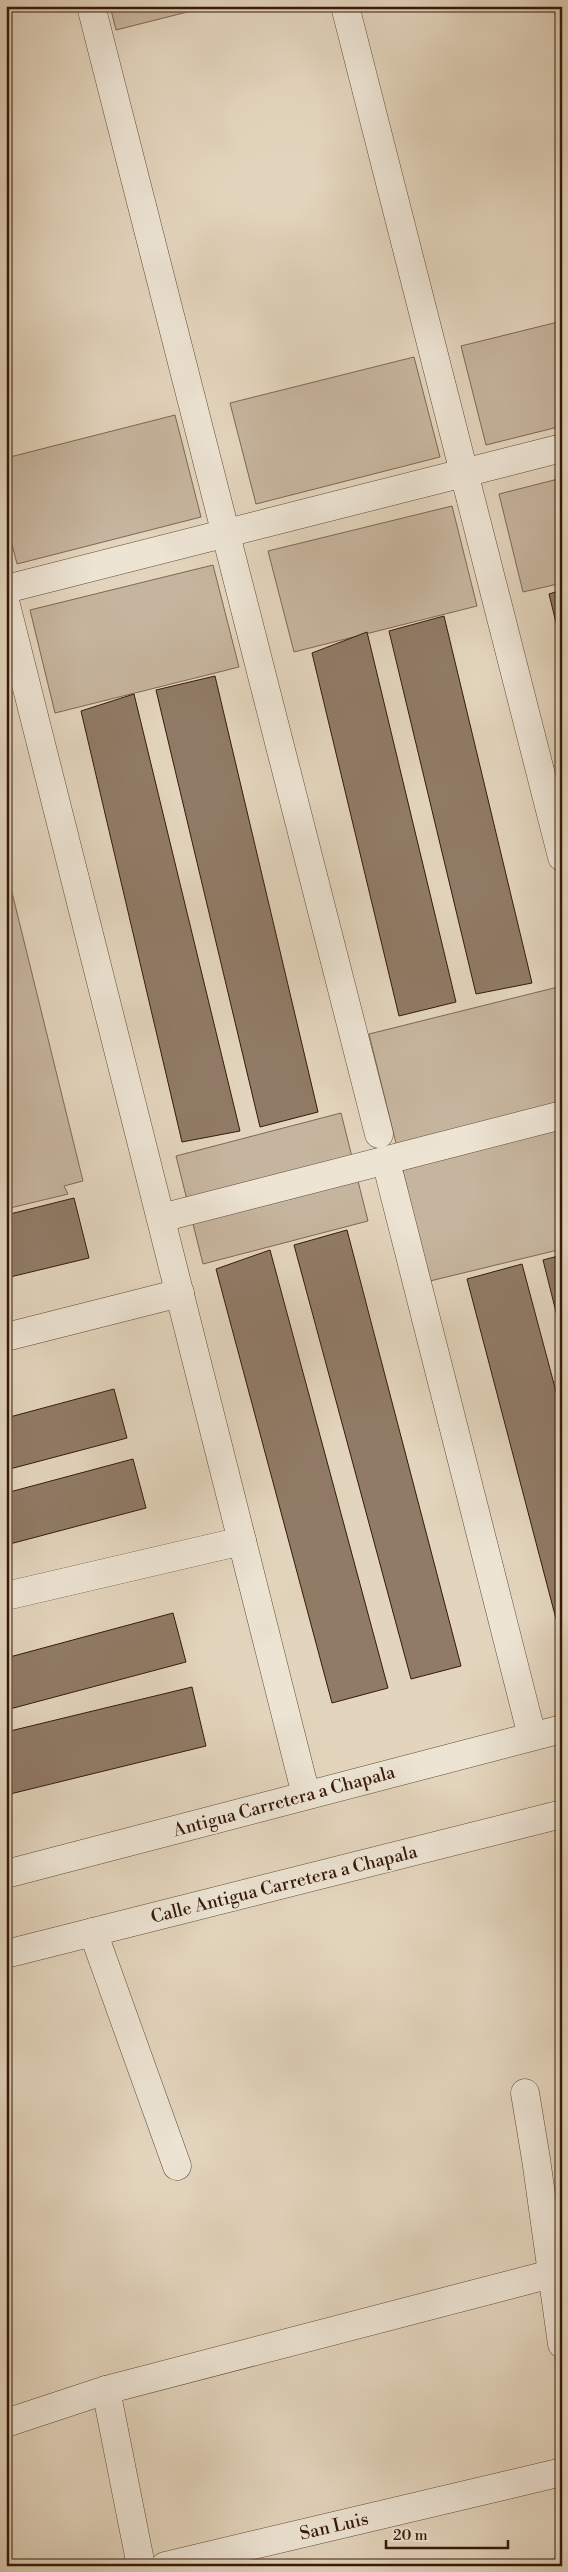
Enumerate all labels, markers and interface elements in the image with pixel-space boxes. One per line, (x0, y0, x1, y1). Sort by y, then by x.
street label: Antigua Carretera a Chapala (170, 1761, 399, 1842)
street label: Calle Antigua Carretera a Chapala (148, 1840, 421, 1929)
street label: San Luis (297, 2507, 371, 2546)
scale bar (386, 2517, 508, 2549)
text: 20 m (393, 2526, 428, 2545)

